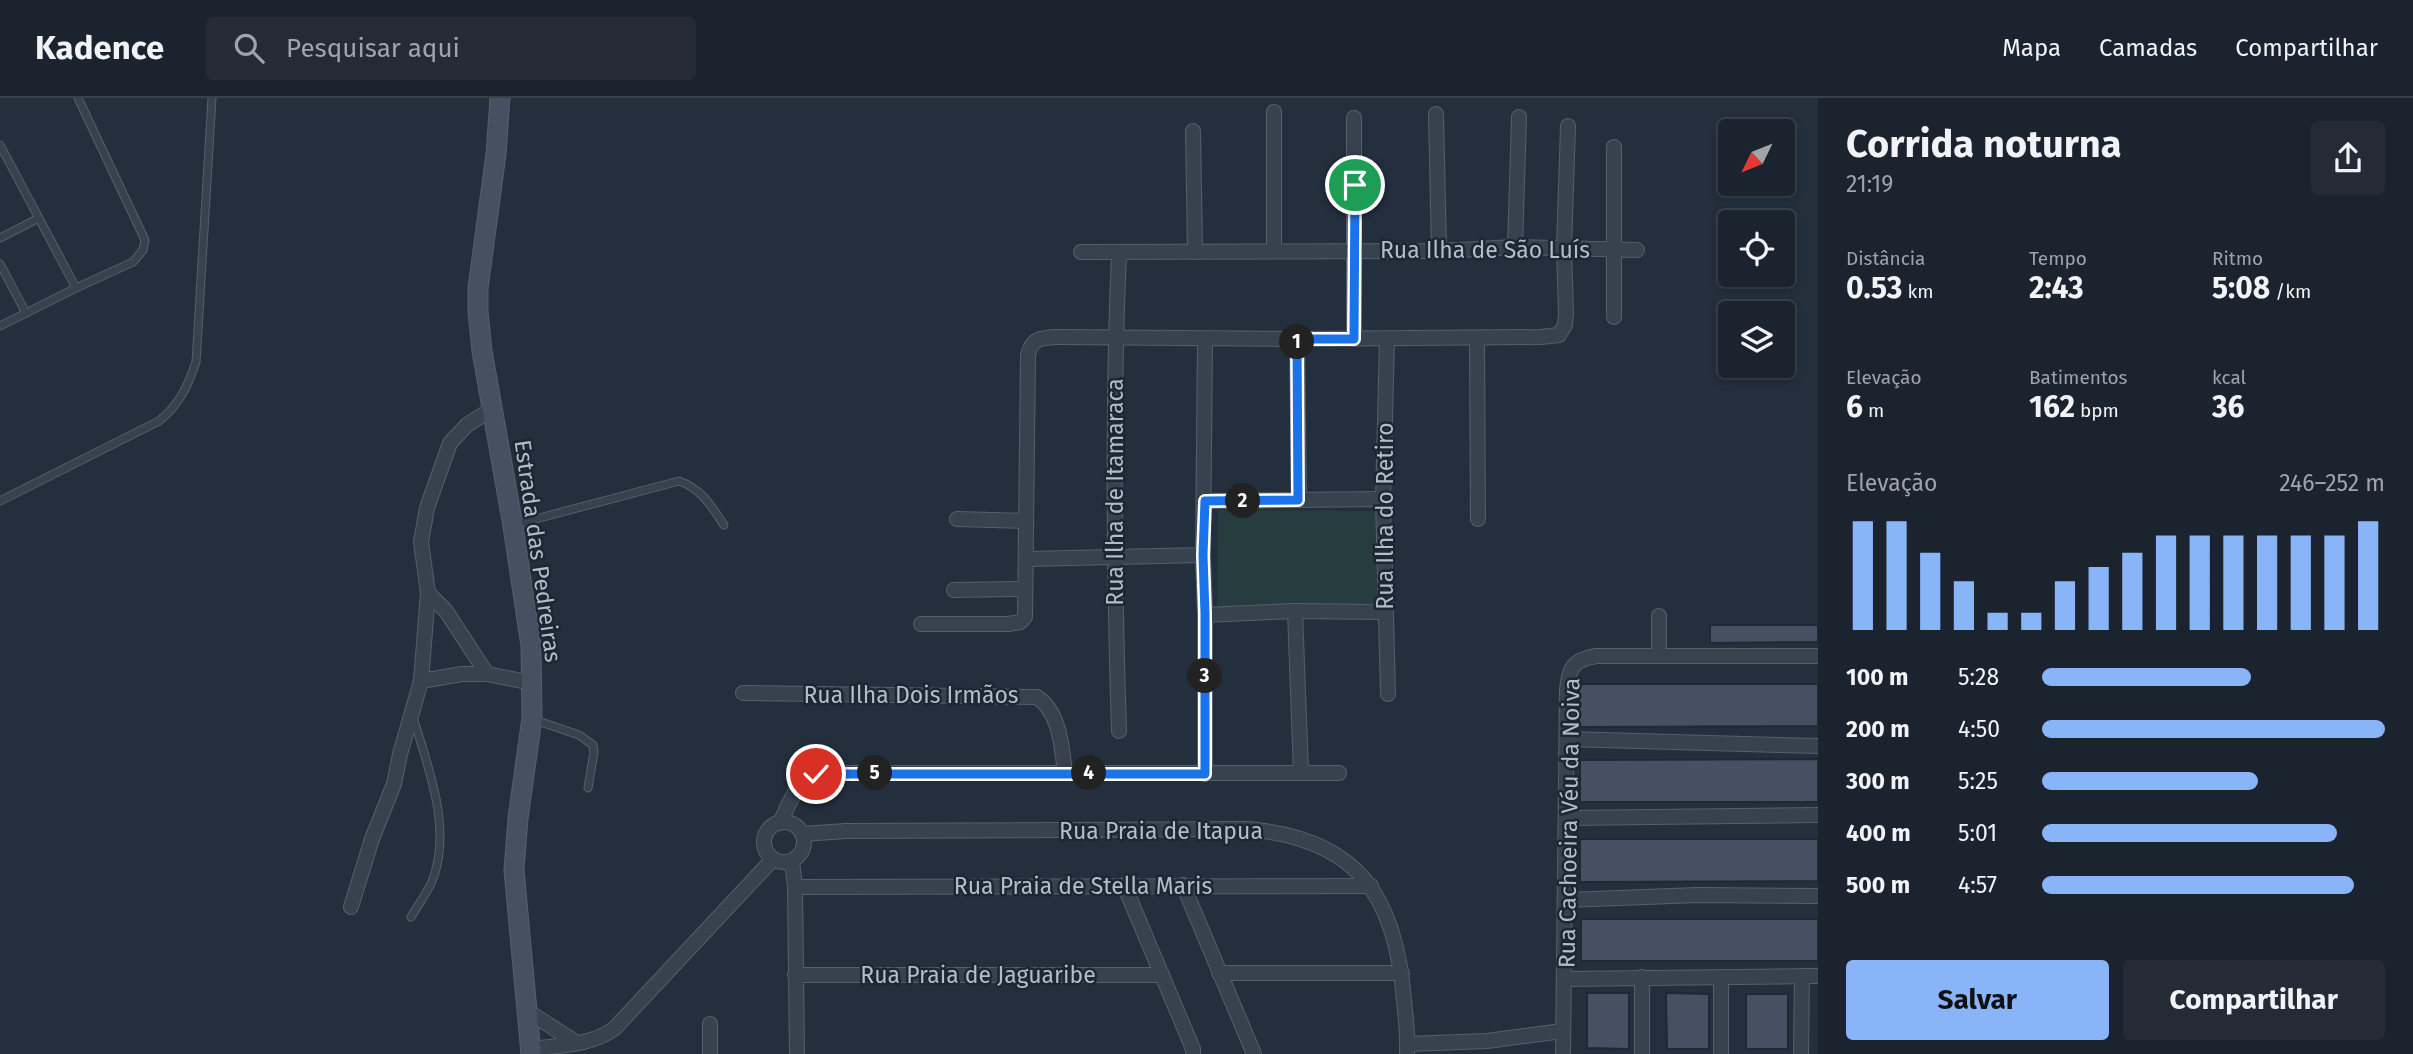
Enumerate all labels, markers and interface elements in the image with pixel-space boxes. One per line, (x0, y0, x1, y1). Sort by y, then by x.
search box (206, 17, 696, 80)
text: Kadence (35, 28, 164, 68)
icon: search (230, 29, 268, 67)
text: Pesquisar aqui (286, 33, 460, 64)
text: Mapa (2002, 34, 2061, 62)
text: Camadas (2099, 34, 2197, 62)
text: Compartilhar (2235, 34, 2378, 62)
north arrow (1718, 119, 1796, 196)
map controls (1718, 119, 1795, 378)
text: Corrida noturna (1846, 121, 2122, 167)
button: share (2311, 121, 2385, 195)
pin (1325, 155, 1385, 215)
icon: arrive (1336, 166, 1374, 204)
text: 21:19 (1846, 170, 1893, 198)
button: locate (1718, 210, 1795, 287)
street label: Rua Ilha de São Luís (1380, 236, 1590, 264)
text: Distância (1846, 247, 1925, 270)
text: Tempo (2029, 247, 2087, 270)
text: Ritmo (2212, 247, 2263, 270)
text: 0.53 (1846, 270, 1902, 306)
text: 2:43 (2029, 270, 2084, 306)
text: 5:08 (2212, 270, 2270, 306)
text: km (1902, 280, 1934, 303)
text: /km (2270, 280, 2311, 303)
button: layers (1718, 301, 1795, 378)
pin: 1 (1280, 324, 1314, 360)
text: 1 (1292, 330, 1301, 353)
text: Elevação (1846, 366, 1922, 389)
text: Batimentos (2029, 366, 2127, 389)
text: kcal (2212, 366, 2246, 389)
street label: Rua Ilha de Itamaraca (1101, 378, 1129, 606)
text: 6 (1846, 389, 1863, 425)
text: 162 (2029, 389, 2075, 425)
text: 36 (2212, 389, 2245, 425)
text: m (1863, 399, 1884, 422)
text: bpm (2075, 399, 2119, 422)
street label: Rua Ilha do Retiro (1371, 422, 1399, 610)
street label: Estrada das Pedreiras (509, 438, 567, 664)
text: Elevação (1846, 469, 1937, 497)
text: 246–252 m (2279, 469, 2385, 497)
pin: 2 (1226, 484, 1260, 518)
text: 2 (1238, 489, 1247, 512)
pin: 3 (1188, 658, 1222, 694)
text: 100 m (1846, 663, 1908, 691)
text: 5:28 (1958, 663, 1999, 691)
text: 3 (1200, 664, 1209, 687)
street label: Rua Cachoeira Véu da Noiva (1552, 678, 1586, 968)
street label: Rua Ilha Dois Irmãos (803, 681, 1019, 709)
text: 200 m (1846, 715, 1910, 743)
text: 4:50 (1958, 715, 2000, 743)
pin (786, 744, 846, 804)
icon: check (797, 755, 835, 793)
pin: 5 (858, 756, 892, 790)
pin: 4 (1072, 756, 1106, 790)
text: 5 (869, 761, 880, 784)
text: 4 (1083, 761, 1094, 784)
text: 300 m (1846, 767, 1910, 795)
text: 5:25 (1958, 767, 1998, 795)
street label: Rua Praia de Itapua (1059, 817, 1263, 845)
text: 400 m (1846, 819, 1911, 847)
text: 5:01 (1958, 819, 1997, 847)
text: 500 m (1846, 871, 1910, 899)
text: 4:57 (1958, 871, 1997, 899)
street label: Rua Praia de Stella Maris (954, 872, 1212, 900)
button: Salvar (1846, 960, 2109, 1040)
button: Compartilhar (2123, 960, 2385, 1040)
street label: Rua Praia de Jaguaribe (860, 961, 1096, 989)

